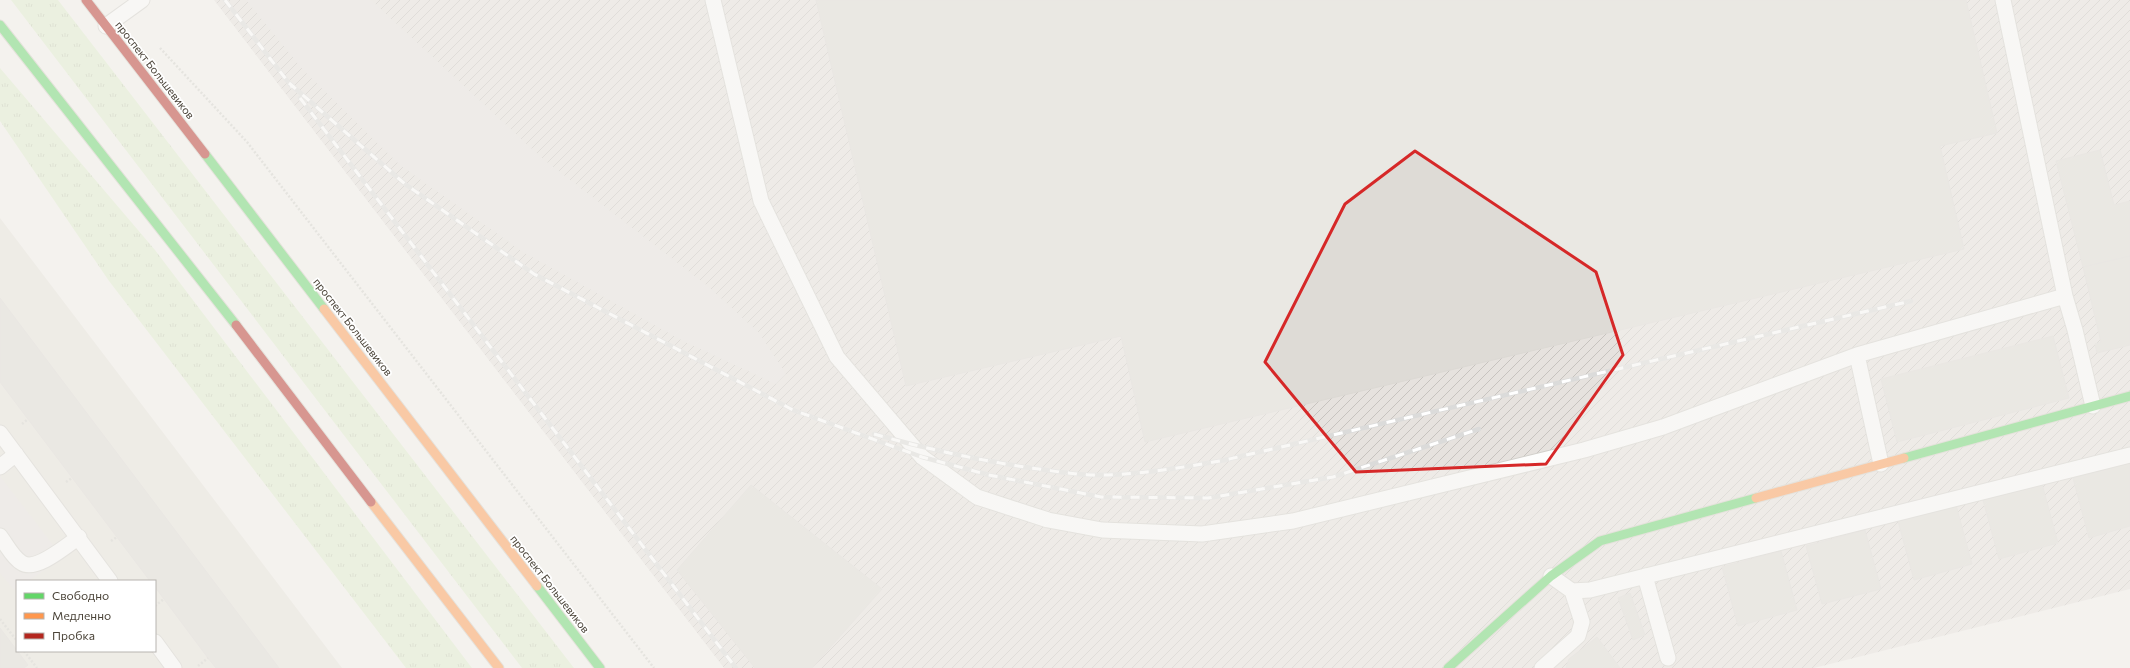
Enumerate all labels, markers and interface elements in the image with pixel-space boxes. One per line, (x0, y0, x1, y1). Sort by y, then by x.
street label: проспект Большевиков (113, 18, 198, 121)
street label: проспект Большевиков (311, 275, 396, 378)
street label: проспект Большевиков (508, 532, 593, 635)
legend (16, 580, 156, 652)
text: Свободно (52, 588, 109, 602)
text: Медленно (52, 608, 111, 622)
text: Пробка (52, 628, 95, 642)

